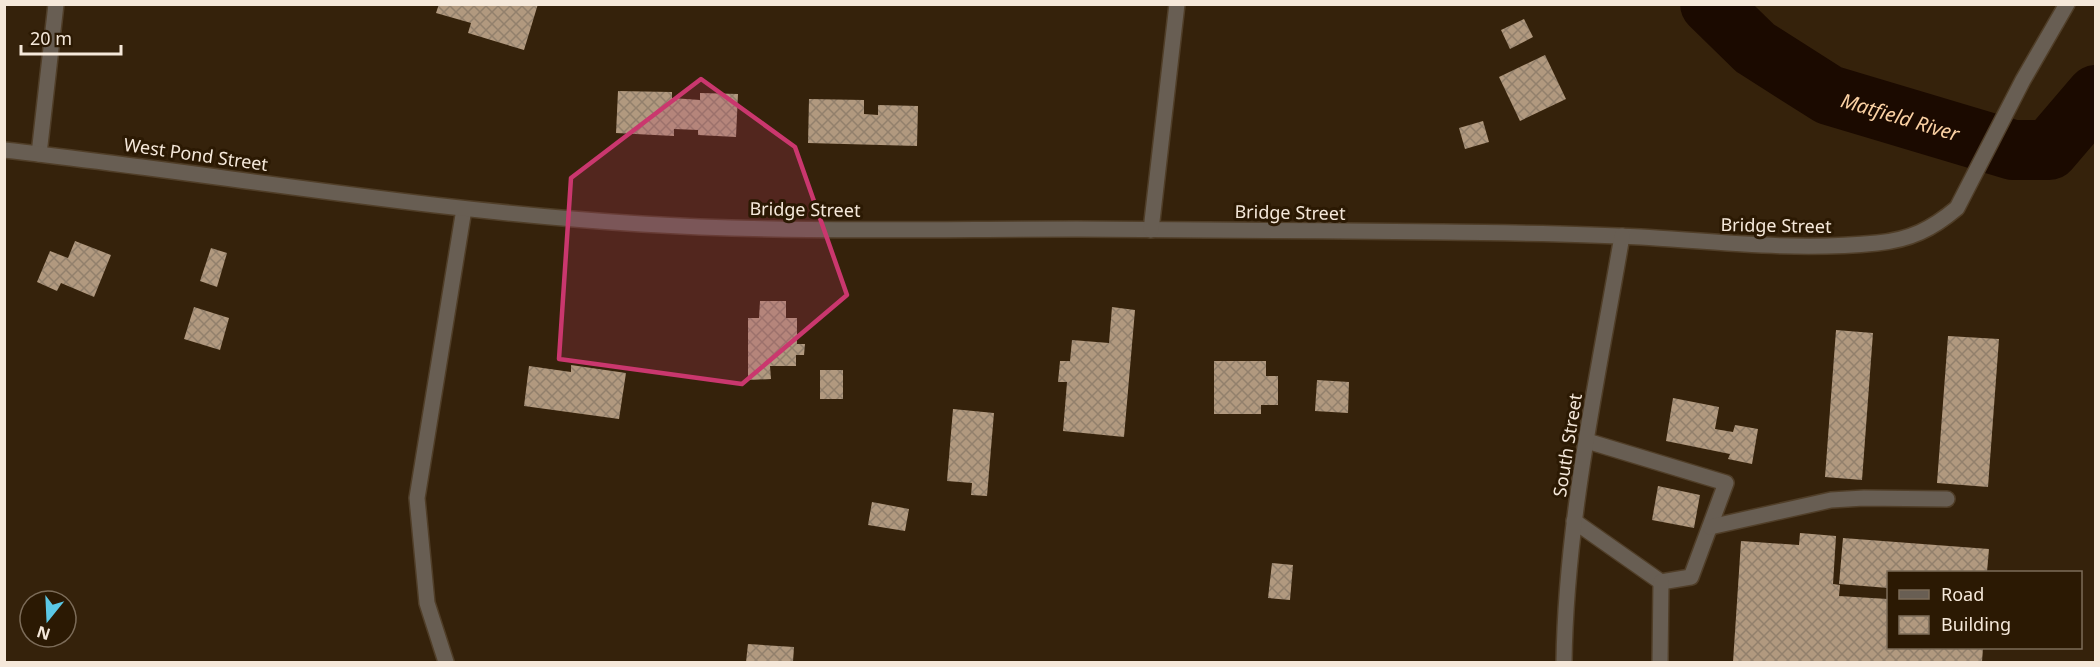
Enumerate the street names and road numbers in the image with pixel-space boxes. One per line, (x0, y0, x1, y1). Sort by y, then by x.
street label: West Pond Street (122, 132, 270, 176)
street label: Bridge Street (749, 196, 861, 222)
street label: Bridge Street (1234, 199, 1346, 225)
street label: Bridge Street (1720, 212, 1832, 238)
street label: South Street (1547, 391, 1587, 498)

